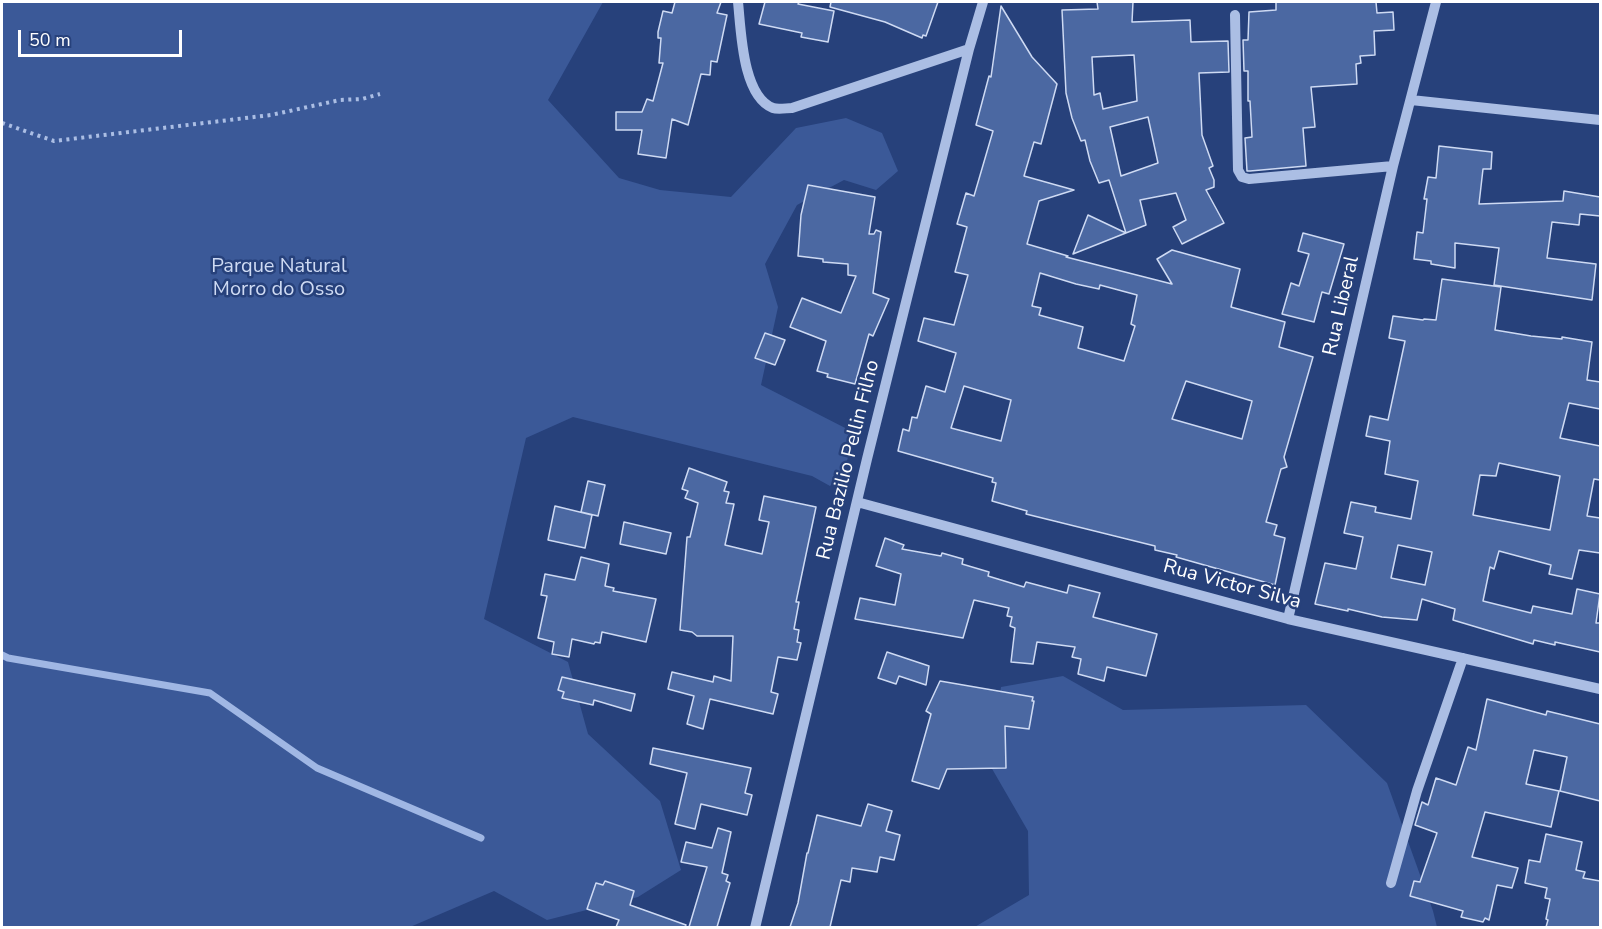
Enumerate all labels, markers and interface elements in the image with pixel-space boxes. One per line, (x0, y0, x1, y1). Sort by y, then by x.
scale bar (21, 18, 184, 56)
text: 50 m (29, 28, 71, 52)
street label: Rua Liberal (1319, 254, 1365, 358)
park label: Parque Natural Morro do Osso (211, 255, 347, 302)
street label: Rua Bazilio Pellin Filho (813, 358, 885, 562)
street label: Rua Victor Silva (1160, 555, 1304, 615)

